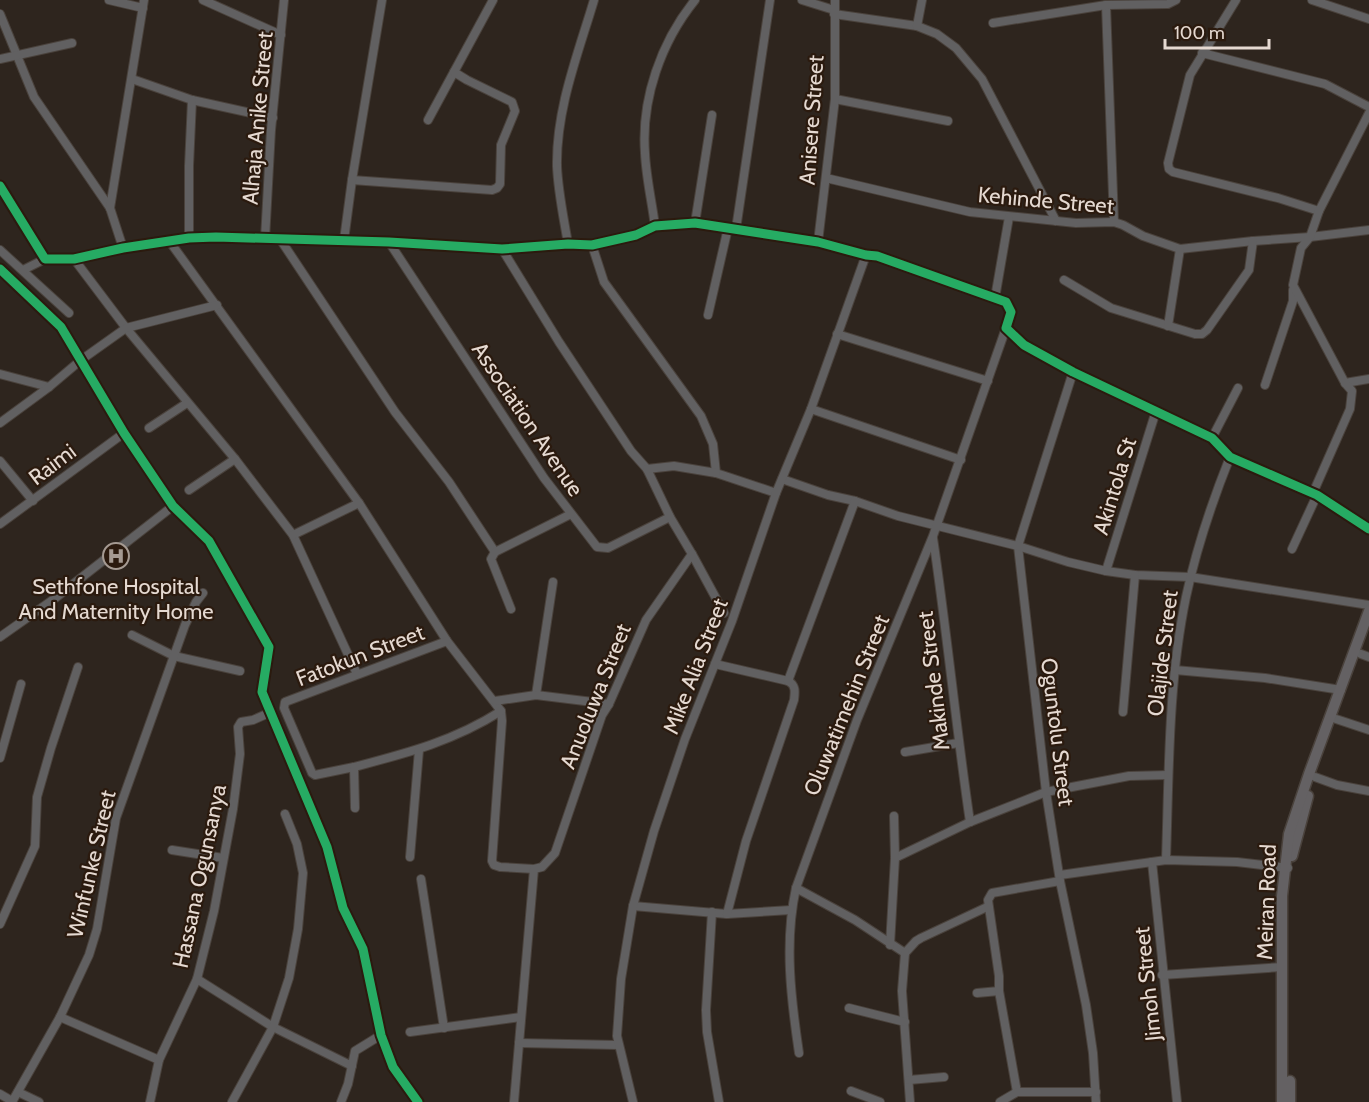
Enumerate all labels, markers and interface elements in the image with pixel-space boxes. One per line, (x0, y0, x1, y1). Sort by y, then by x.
scale bar (1165, 12, 1268, 50)
text: 100 m (1174, 22, 1225, 44)
street label: Alhaja Anike Street (236, 30, 279, 206)
street label: Anisere Street (793, 54, 830, 186)
street label: Kehinde Street (977, 181, 1116, 220)
street label: Association Avenue (466, 337, 589, 501)
street label: Akintola St (1087, 434, 1142, 538)
street label: Raimi (23, 438, 81, 491)
hospital icon: Sethfone Hospital And Maternity Home (101, 541, 131, 571)
place label: Sethfone Hospital And Maternity Home (19, 573, 213, 625)
street label: Olajide Street (1141, 588, 1184, 718)
street label: Mike Alia Street (657, 594, 734, 738)
street label: Makinde Street (911, 609, 955, 752)
street label: Oluwatimehin Street (798, 610, 895, 800)
street label: Fatokun Street (292, 618, 429, 692)
street label: Anuoluwa Street (554, 619, 637, 773)
street label: Oguntolu Street (1035, 656, 1080, 808)
street label: Hassana Ogunsanya (167, 781, 232, 970)
street label: Winfunke Street (61, 787, 122, 941)
street label: Meiran Road (1251, 844, 1282, 960)
street label: Jimoh Street (1128, 925, 1167, 1043)

